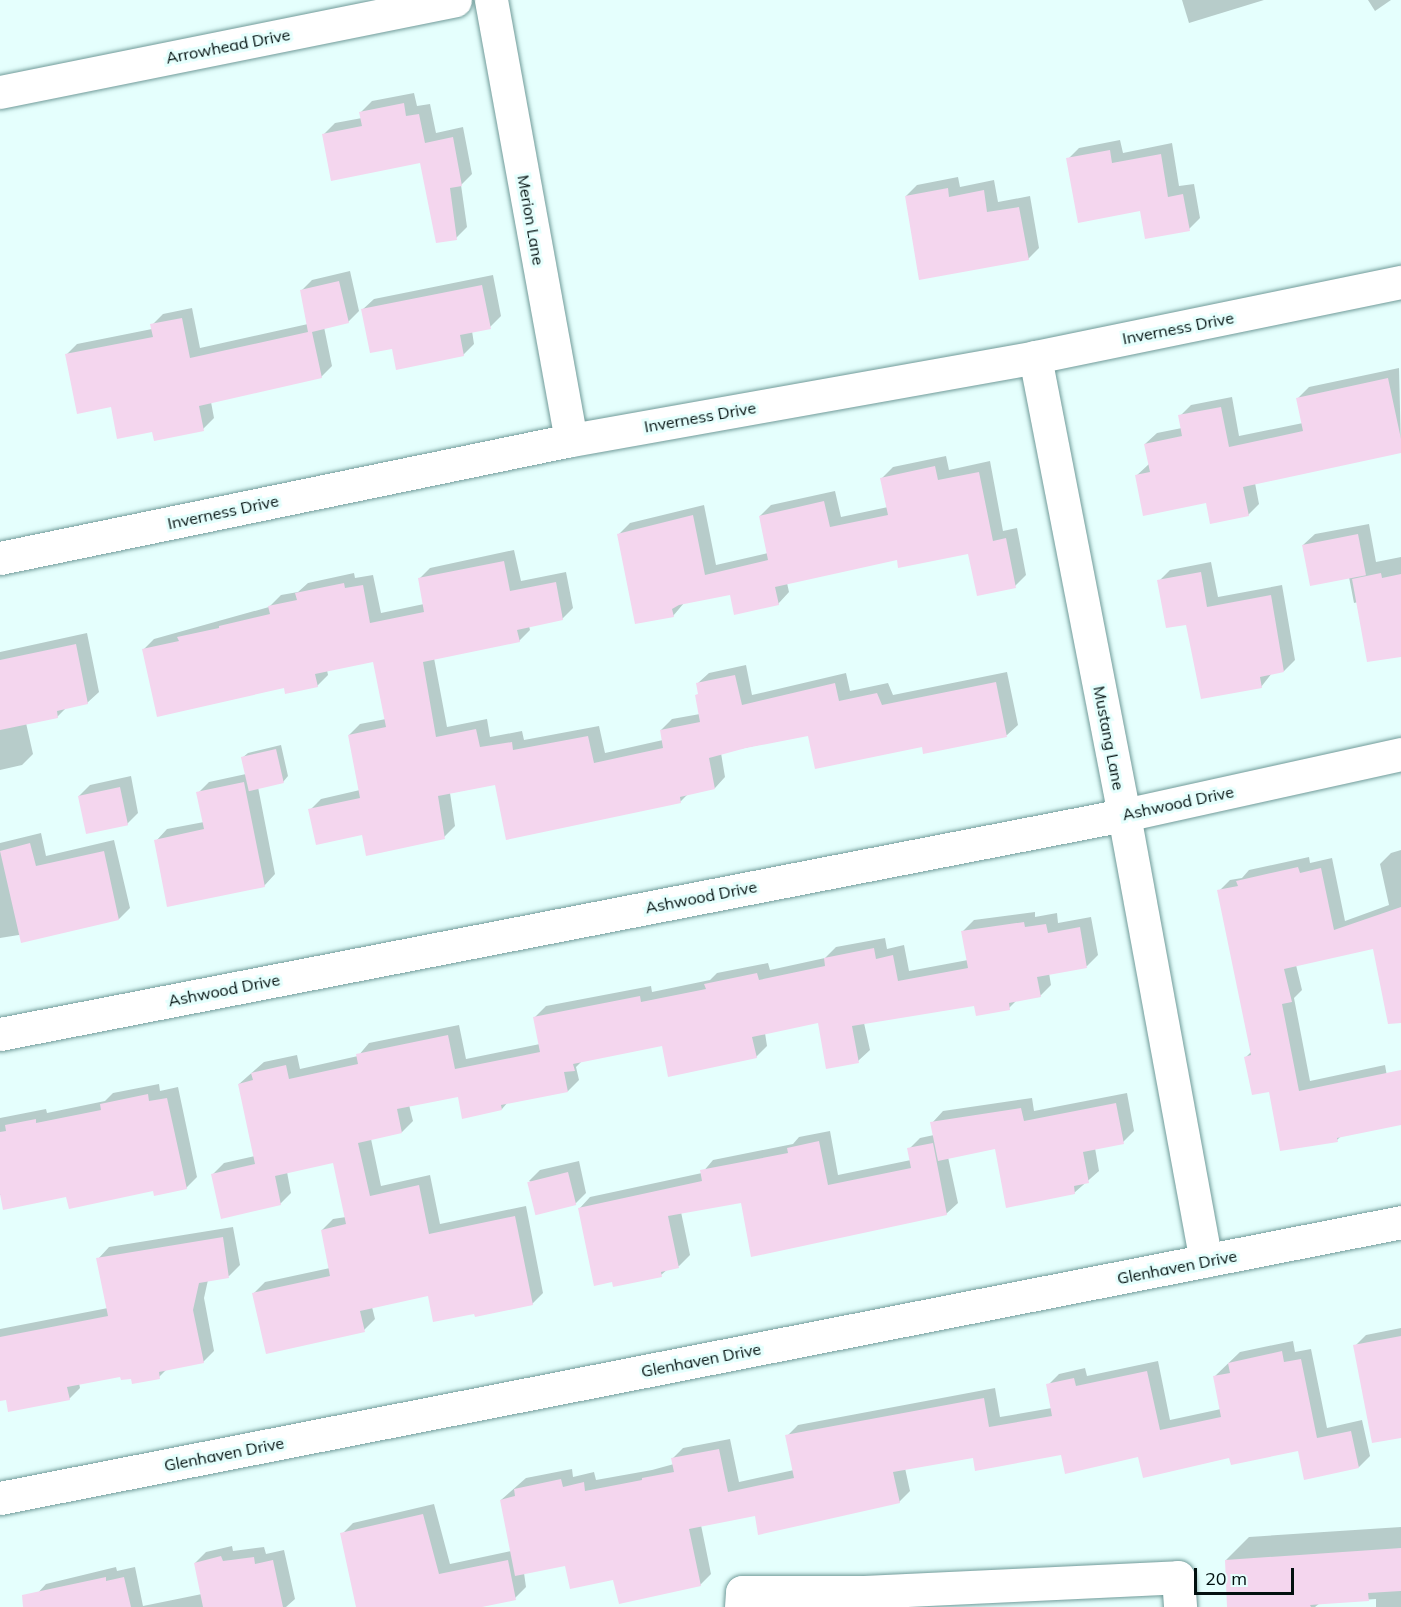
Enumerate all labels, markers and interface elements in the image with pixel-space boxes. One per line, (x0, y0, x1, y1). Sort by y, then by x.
street label: Arrowhead Drive (164, 25, 292, 67)
street label: Merion Lane (514, 173, 548, 267)
street label: Inverness Drive (1121, 308, 1235, 348)
street label: Inverness Drive (643, 398, 757, 436)
street label: Inverness Drive (166, 491, 280, 533)
street label: Mustang Lane (1090, 684, 1128, 792)
street label: Ashwood Drive (1121, 782, 1235, 824)
street label: Ashwood Drive (644, 877, 758, 917)
street label: Ashwood Drive (167, 970, 281, 1010)
street label: Glenhaven Drive (1115, 1246, 1239, 1288)
street label: Glenhaven Drive (639, 1339, 763, 1381)
street label: Glenhaven Drive (162, 1433, 286, 1475)
scale bar (1197, 1556, 1298, 1594)
text: 20 m (1205, 1567, 1247, 1590)

